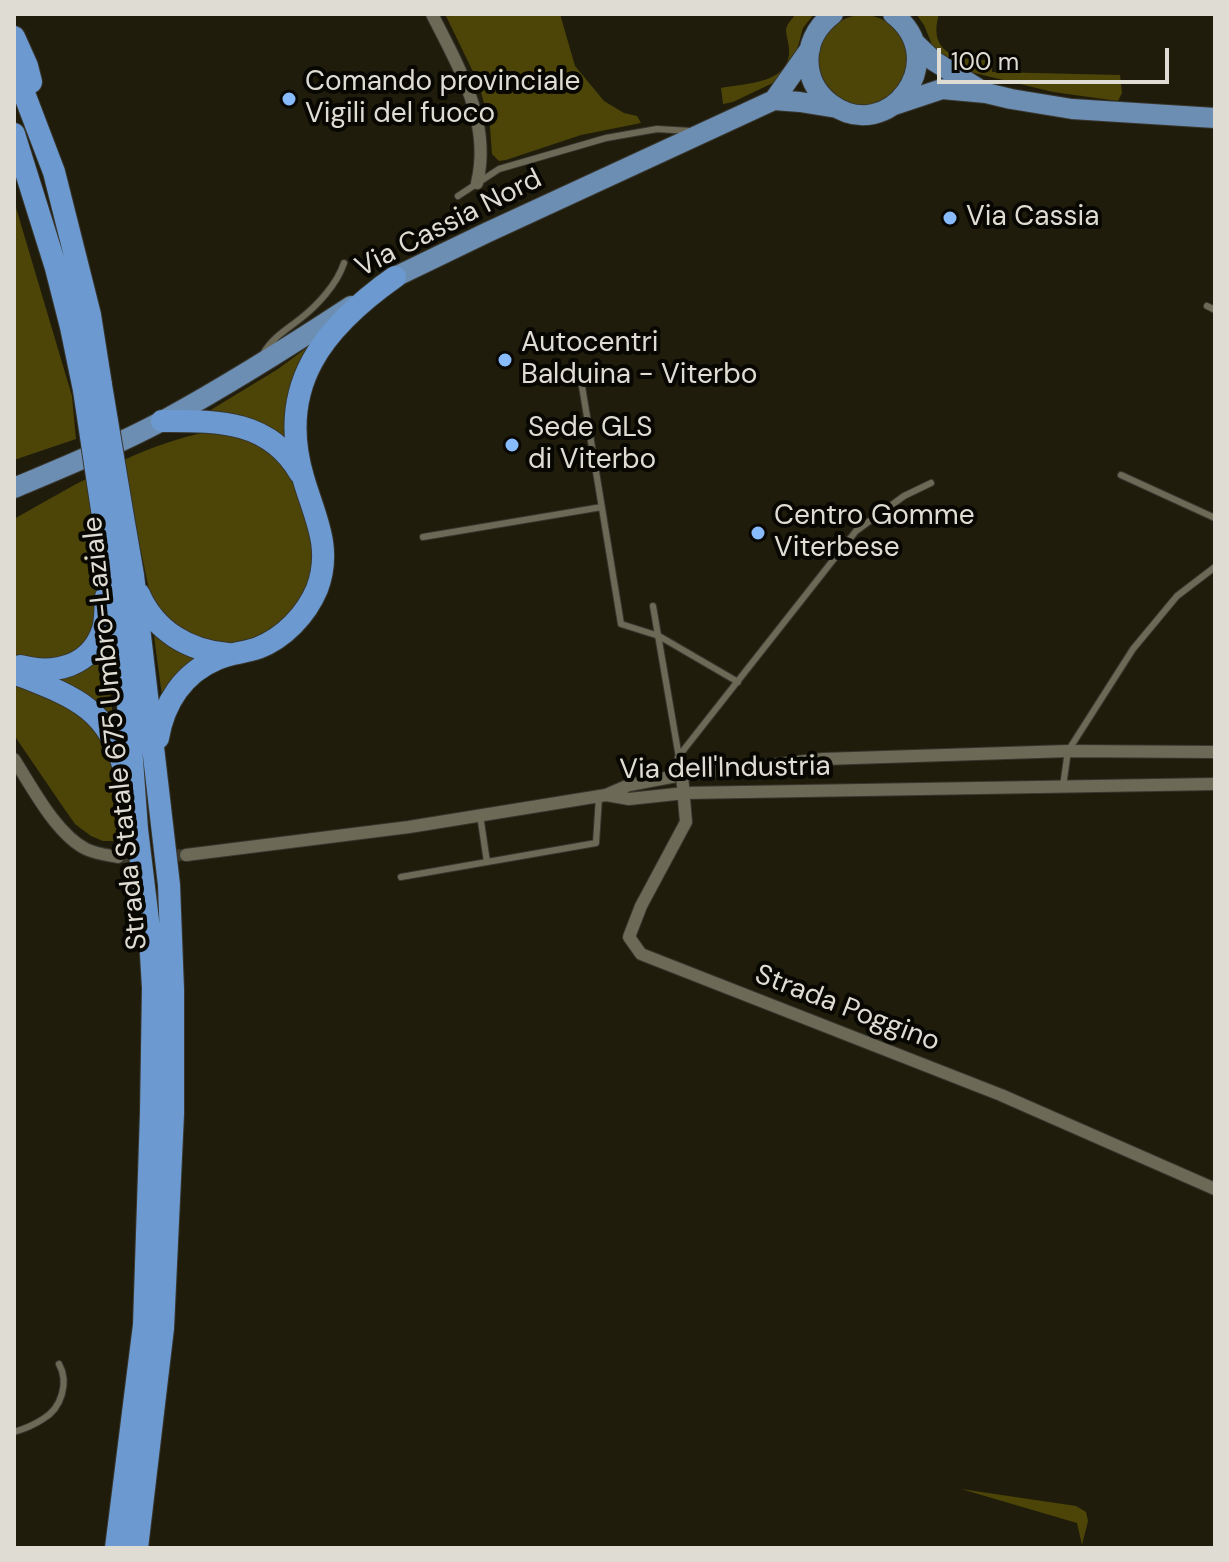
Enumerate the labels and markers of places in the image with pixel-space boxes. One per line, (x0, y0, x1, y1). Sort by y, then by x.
place label: Comando provinciale Vigili del fuoco (305, 66, 580, 132)
marker: Comando provinciale Vigili del fuoco (280, 90, 298, 108)
place label: Via Cassia (966, 201, 1100, 235)
marker: Via Cassia (941, 209, 959, 227)
place label: Autocentri Balduina - Viterbo (521, 327, 757, 393)
marker: Autocentri Balduina - Viterbo (496, 351, 514, 369)
place label: Sede GLS di Viterbo (528, 412, 656, 478)
marker: Sede GLS di Viterbo (503, 436, 521, 454)
place label: Centro Gomme Viterbese (774, 500, 975, 566)
marker: Centro Gomme Viterbese (749, 524, 767, 542)

